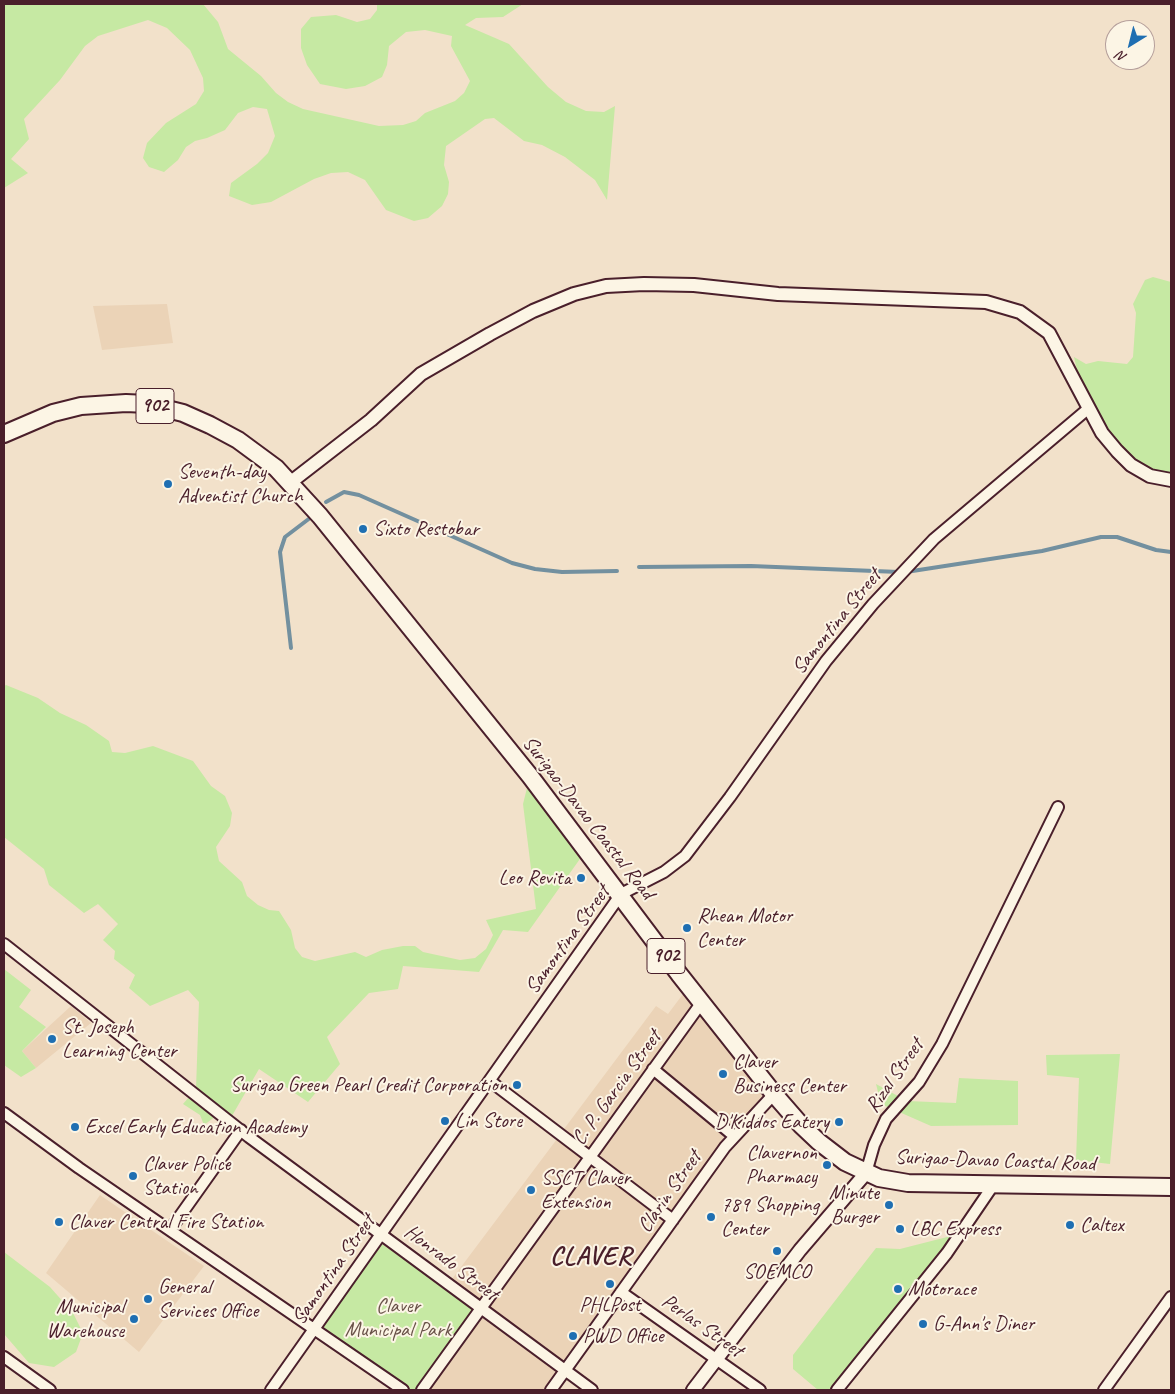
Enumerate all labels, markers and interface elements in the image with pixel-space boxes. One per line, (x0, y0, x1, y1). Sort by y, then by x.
north arrow (1105, 20, 1155, 70)
text: N (1113, 47, 1130, 66)
road number: 902 (136, 388, 174, 424)
place label: Seventh-day Adventist Church (178, 459, 303, 509)
marker: Seventh-day Adventist Church (162, 478, 174, 490)
place label: Sixto Restobar (373, 516, 479, 542)
marker: Sixto Restobar (357, 523, 369, 535)
street label: Samontina Street (787, 564, 887, 680)
street label: Surigao-Davao Coastal Road (516, 731, 660, 905)
place label: Leo Revita (498, 865, 571, 891)
marker: Leo Revita (575, 872, 587, 884)
street label: Samontina Street (520, 881, 616, 999)
place label: Rhean Motor Center (697, 903, 792, 953)
marker: Rhean Motor Center (681, 922, 693, 934)
road number: 902 (647, 938, 685, 974)
place label: St. Joseph Learning Center (62, 1014, 177, 1064)
street label: C. P. Garcia Street (567, 1026, 667, 1150)
marker: St. Joseph Learning Center (46, 1033, 58, 1045)
street label: Rizal Street (860, 1034, 930, 1118)
place label: Claver Business Center (733, 1049, 846, 1099)
marker: Claver Business Center (717, 1068, 729, 1080)
place label: Surigao Green Pearl Credit Corporation (230, 1072, 507, 1098)
marker: Surigao Green Pearl Credit Corporation (511, 1079, 523, 1091)
place label: Lin Store (455, 1108, 522, 1134)
place label: D'Kiddos Eatery (715, 1109, 829, 1135)
place label: Excel Early Education Academy (85, 1114, 307, 1140)
marker: Lin Store (439, 1115, 451, 1127)
marker: D'Kiddos Eatery (833, 1116, 845, 1128)
marker: Excel Early Education Academy (69, 1121, 81, 1133)
place label: Clavernon Pharmacy (746, 1140, 817, 1190)
street label: Surigao-Davao Coastal Road (894, 1145, 1096, 1177)
street label: Clarin Street (633, 1146, 707, 1238)
place label: Claver Police Station (143, 1151, 230, 1201)
marker: Clavernon Pharmacy (821, 1159, 833, 1171)
place label: SSCT Claver Extension (541, 1165, 630, 1215)
marker: Claver Police Station (127, 1170, 139, 1182)
place label: Minute Burger (829, 1180, 879, 1230)
marker: SSCT Claver Extension (525, 1184, 537, 1196)
place label: 789 Shopping Center (721, 1192, 819, 1242)
marker: Minute Burger (883, 1199, 895, 1211)
place label: Claver Central Fire Station (69, 1209, 264, 1235)
street label: Samontina Street (287, 1210, 381, 1330)
marker: 789 Shopping Center (705, 1211, 717, 1223)
place label: Caltex (1080, 1212, 1124, 1238)
marker: Claver Central Fire Station (53, 1216, 65, 1228)
place label: LBC Express (910, 1216, 1000, 1242)
street label: Honrado Street (399, 1219, 503, 1307)
marker: Caltex (1064, 1219, 1076, 1231)
marker: LBC Express (894, 1223, 906, 1235)
district label: CLAVER (549, 1241, 633, 1273)
marker: SOEMCO (771, 1245, 783, 1257)
place label: SOEMCO (743, 1259, 811, 1285)
place label: General Services Office (158, 1274, 258, 1324)
place label: Motorace (908, 1276, 976, 1302)
marker: PHLPost (604, 1278, 616, 1290)
marker: Motorace (892, 1283, 904, 1295)
street label: Perlas Street (656, 1289, 748, 1363)
place label: PHLPost (580, 1292, 640, 1318)
marker: General Services Office (142, 1293, 154, 1305)
park label: Claver Municipal Park (345, 1293, 451, 1343)
place label: Municipal Warehouse (47, 1294, 124, 1344)
place label: G-Ann's Diner (933, 1311, 1034, 1337)
marker: Municipal Warehouse (128, 1313, 140, 1325)
marker: G-Ann's Diner (917, 1318, 929, 1330)
place label: PWD Office (583, 1323, 664, 1349)
marker: PWD Office (567, 1330, 579, 1342)

